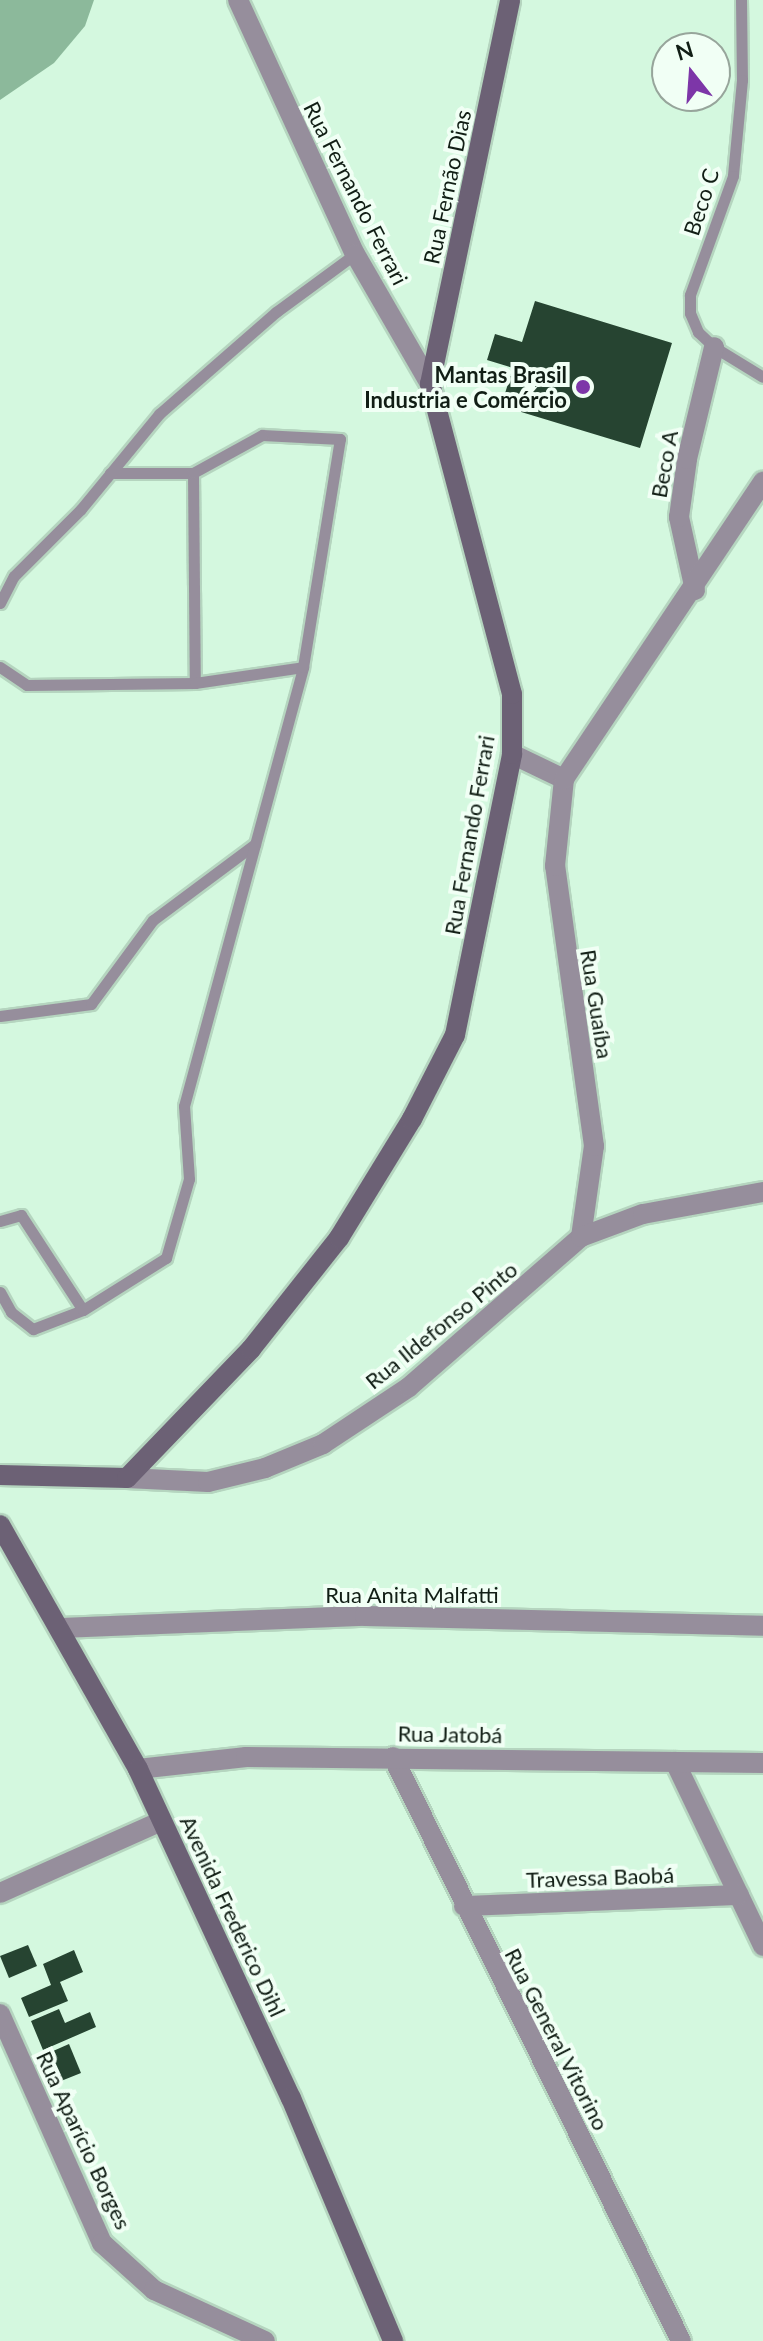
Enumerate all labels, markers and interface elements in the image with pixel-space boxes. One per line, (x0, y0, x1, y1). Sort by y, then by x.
north arrow (651, 32, 731, 112)
text: N (672, 35, 696, 66)
street label: Rua Fernando Ferrari (298, 97, 414, 289)
street label: Rua Fernão Dias (418, 108, 476, 266)
street label: Beco C (678, 165, 724, 239)
place label: Mantas Brasil Industria e Comércio (364, 361, 567, 412)
marker: Mantas Brasil Industria e Comércio (574, 378, 592, 396)
street label: Beco A (645, 428, 683, 500)
street label: Rua Fernando Ferrari (438, 733, 500, 937)
street label: Rua Guaíba (575, 948, 619, 1060)
street label: Rua Ildefonso Pinto (360, 1256, 522, 1394)
street label: Rua Anita Malfatti (325, 1582, 499, 1608)
street label: Rua Jatobá (397, 1720, 503, 1748)
street label: Avenida Frederico Dihl (175, 1811, 291, 2021)
street label: Travessa Baobá (526, 1861, 674, 1893)
street label: Rua General Vitorino (499, 1943, 615, 2135)
street label: Rua Aparício Borges (31, 2046, 137, 2234)

